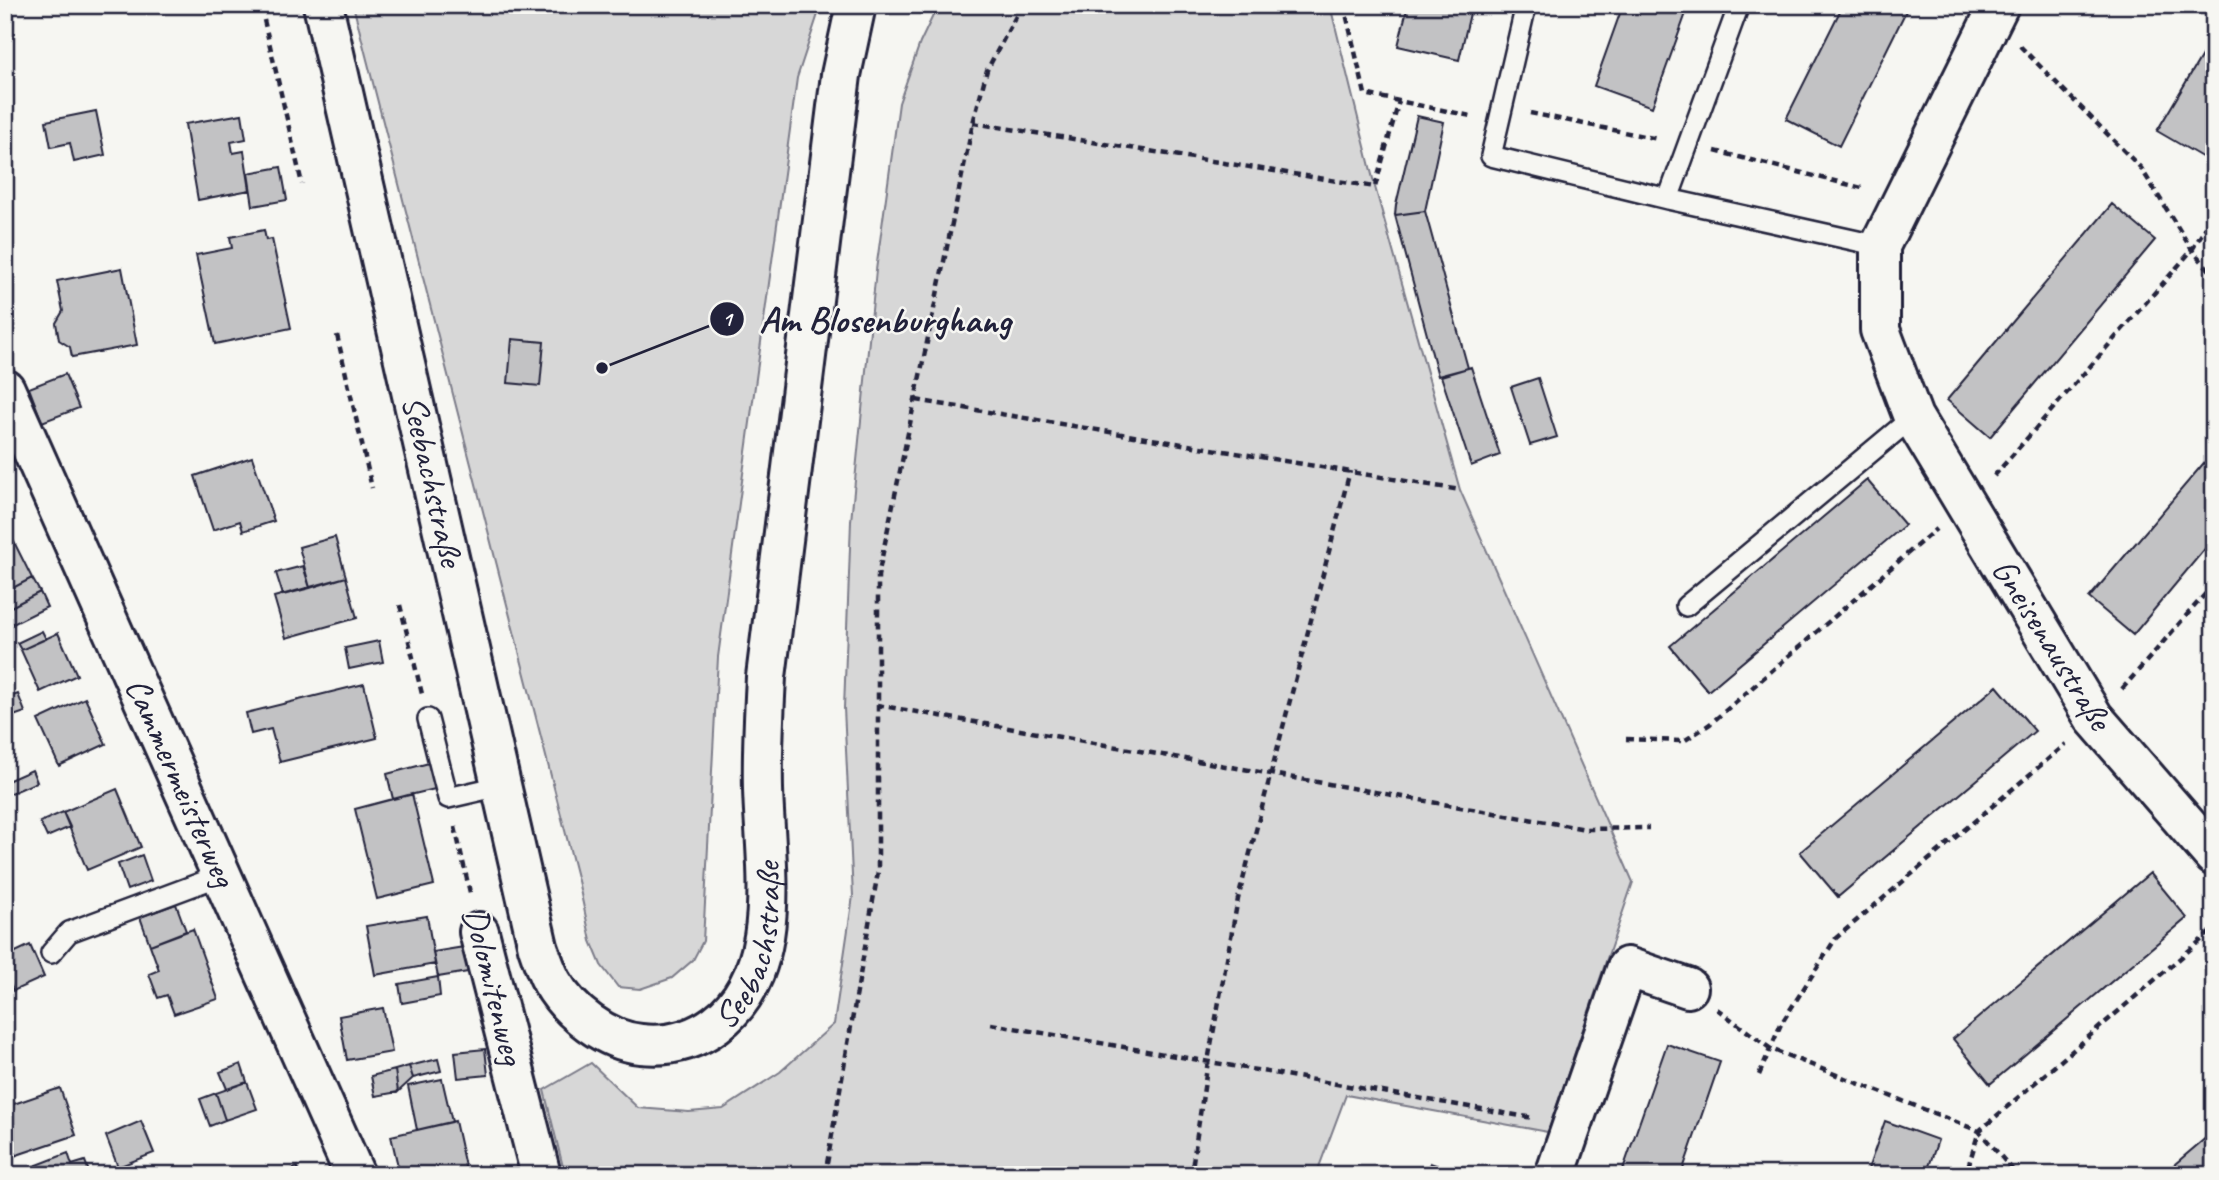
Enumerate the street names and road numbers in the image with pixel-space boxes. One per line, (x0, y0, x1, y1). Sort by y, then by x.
street label: Seebachstraße (392, 391, 475, 573)
street label: Gneisenaustraße (1982, 550, 2124, 740)
street label: Cammermeisterweg (115, 671, 248, 896)
street label: Seebachstraße (704, 859, 790, 1039)
street label: Dolomitenweg (453, 903, 536, 1071)

